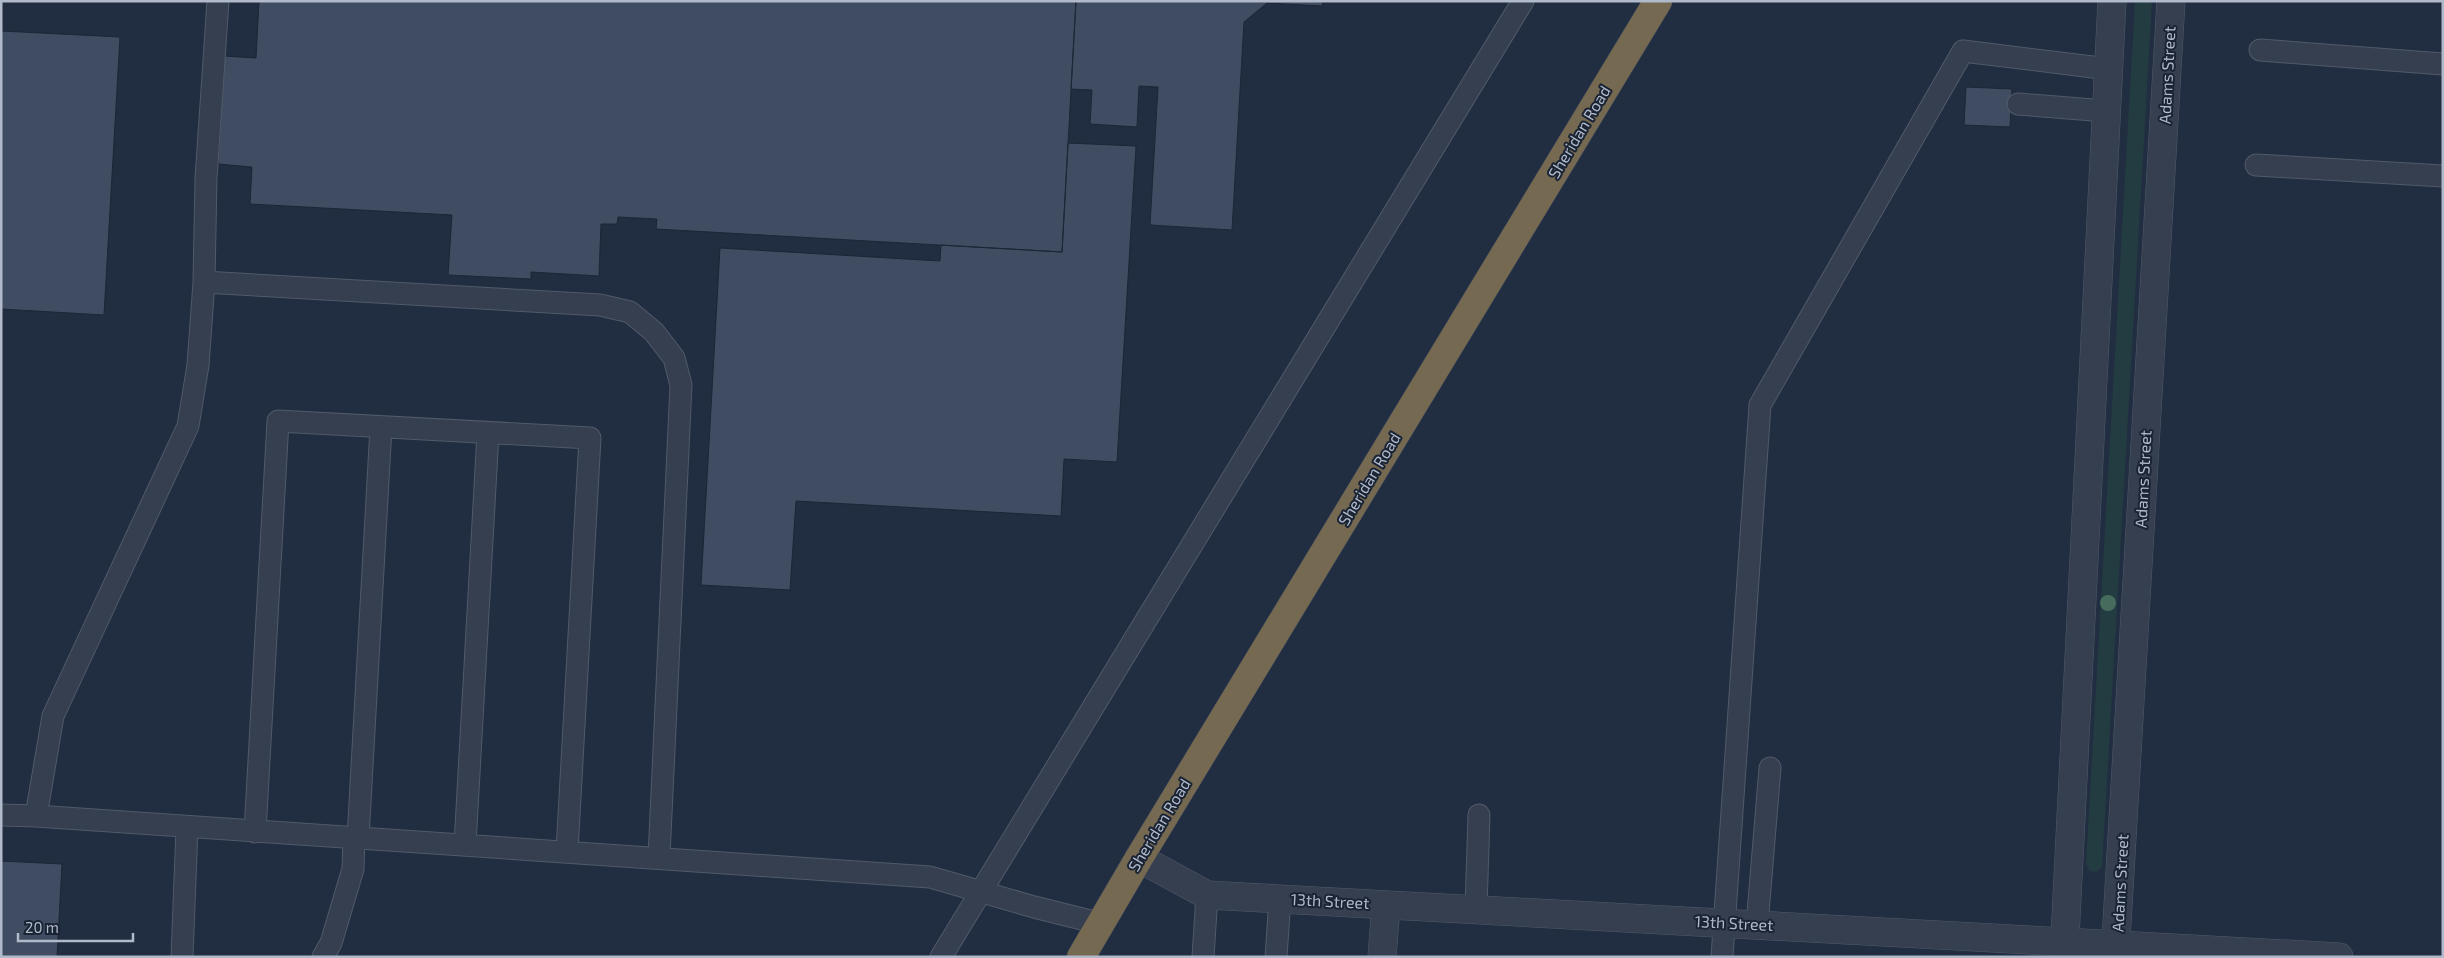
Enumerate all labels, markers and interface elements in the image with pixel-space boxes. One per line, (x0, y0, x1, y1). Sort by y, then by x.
street label: Adams Street (2154, 25, 2179, 124)
street label: Sheridan Road (1543, 82, 1614, 182)
street label: Sheridan Road (1333, 429, 1404, 529)
street label: Adams Street (2130, 429, 2155, 528)
street label: Sheridan Road (1123, 775, 1194, 875)
street label: Adams Street (2107, 833, 2132, 932)
street label: 13th Street (1290, 889, 1370, 912)
scale bar (18, 910, 132, 942)
street label: 13th Street (1694, 911, 1774, 934)
text: 20 m (25, 918, 59, 936)

